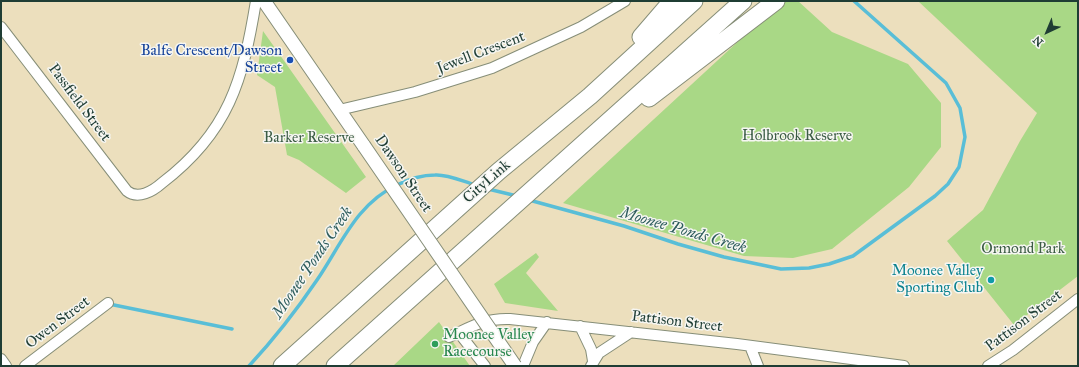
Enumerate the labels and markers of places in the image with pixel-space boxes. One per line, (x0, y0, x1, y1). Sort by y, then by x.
place label: Balfe Crescent/Dawson Street (141, 42, 282, 77)
marker: Balfe Crescent/Dawson Street (285, 55, 295, 65)
place label: Moonee Valley Sporting Club (892, 262, 983, 297)
marker: Moonee Valley Sporting Club (986, 275, 996, 285)
place label: Moonee Valley Racecourse (443, 326, 534, 361)
marker: Moonee Valley Racecourse (430, 339, 440, 349)

